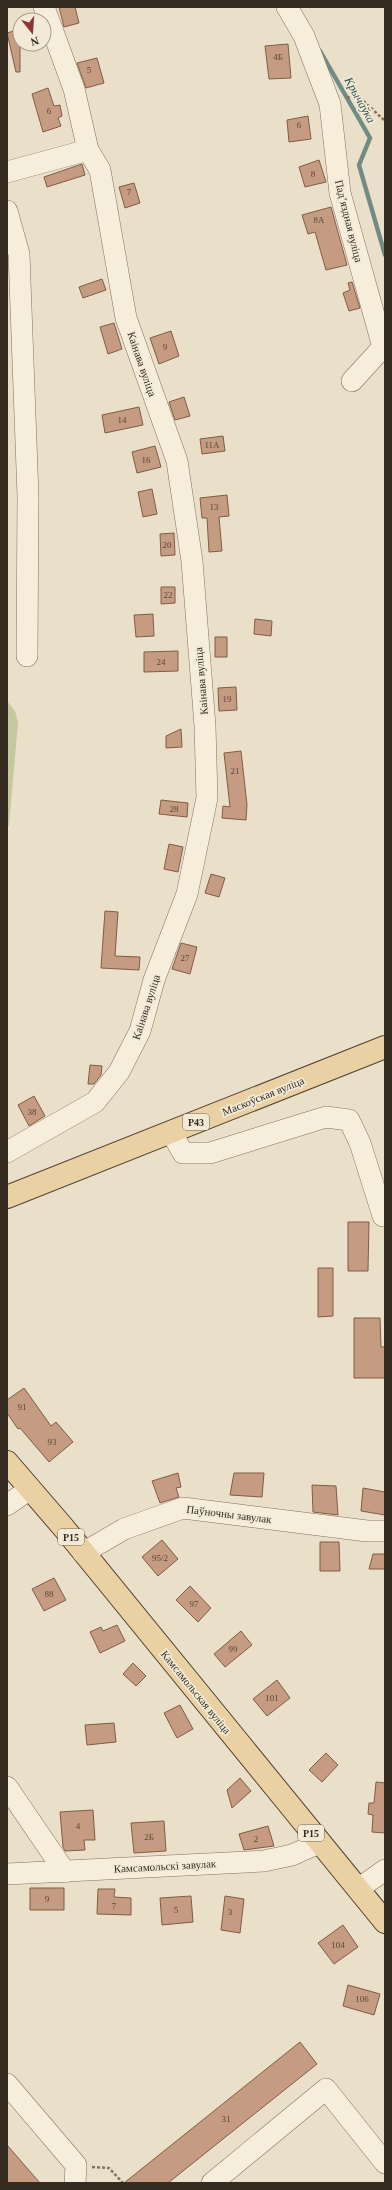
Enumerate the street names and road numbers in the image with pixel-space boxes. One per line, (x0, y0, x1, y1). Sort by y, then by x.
street label: Падʼяздная вуліца (333, 178, 365, 264)
street label: Каінава вуліца (125, 330, 159, 398)
street label: Каінава вуліца (192, 647, 210, 715)
street label: Каінава вуліца (130, 973, 162, 1041)
street label: Маскоўская вуліца (220, 1074, 306, 1118)
road number: Р43 (183, 1114, 209, 1130)
street label: Паўночны завулак (186, 1503, 273, 1525)
road number: Р15 (58, 1529, 84, 1545)
street label: Камсамольская вуліца (159, 1648, 233, 1736)
road number: Р15 (298, 1825, 324, 1841)
street label: Камсамольскі завулак (113, 1857, 217, 1875)

